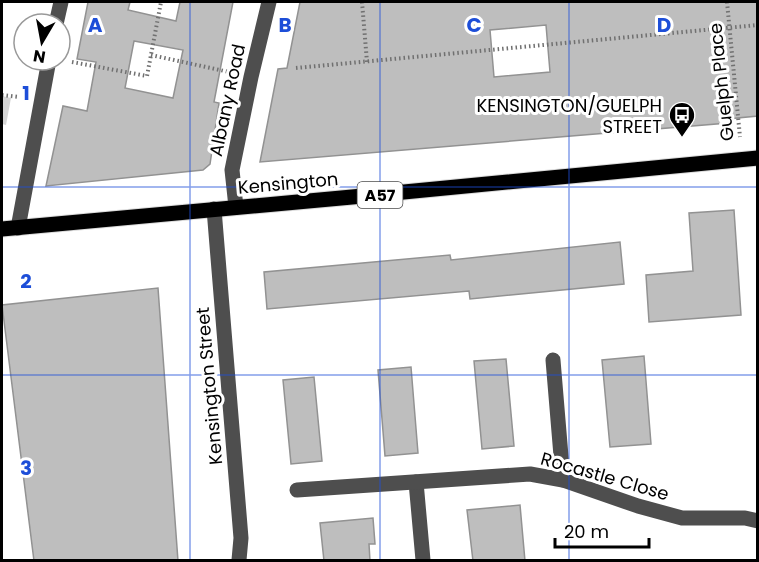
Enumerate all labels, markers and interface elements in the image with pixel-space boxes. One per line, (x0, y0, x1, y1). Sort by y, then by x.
text: A (88, 11, 103, 39)
text: B (278, 11, 292, 39)
text: C (466, 11, 482, 39)
text: D (657, 11, 671, 39)
north arrow (12, 12, 72, 72)
street label: Guelph Place (702, 22, 740, 142)
street label: Albany Road (203, 42, 251, 158)
text: N (32, 44, 47, 69)
text: 1 (22, 79, 30, 107)
place label: KENSINGTON/GUELPH STREET (477, 93, 662, 139)
bus stop icon: KENSINGTON/GUELPH STREET (667, 100, 697, 138)
street label: Kensington (237, 166, 339, 200)
road number: A57 (358, 182, 403, 208)
text: 2 (20, 267, 32, 295)
street label: Kensington Street (190, 306, 228, 466)
street label: Rocastle Close (538, 446, 672, 506)
text: 3 (20, 454, 32, 482)
scale bar (555, 511, 650, 549)
text: 20 m (564, 519, 609, 544)

